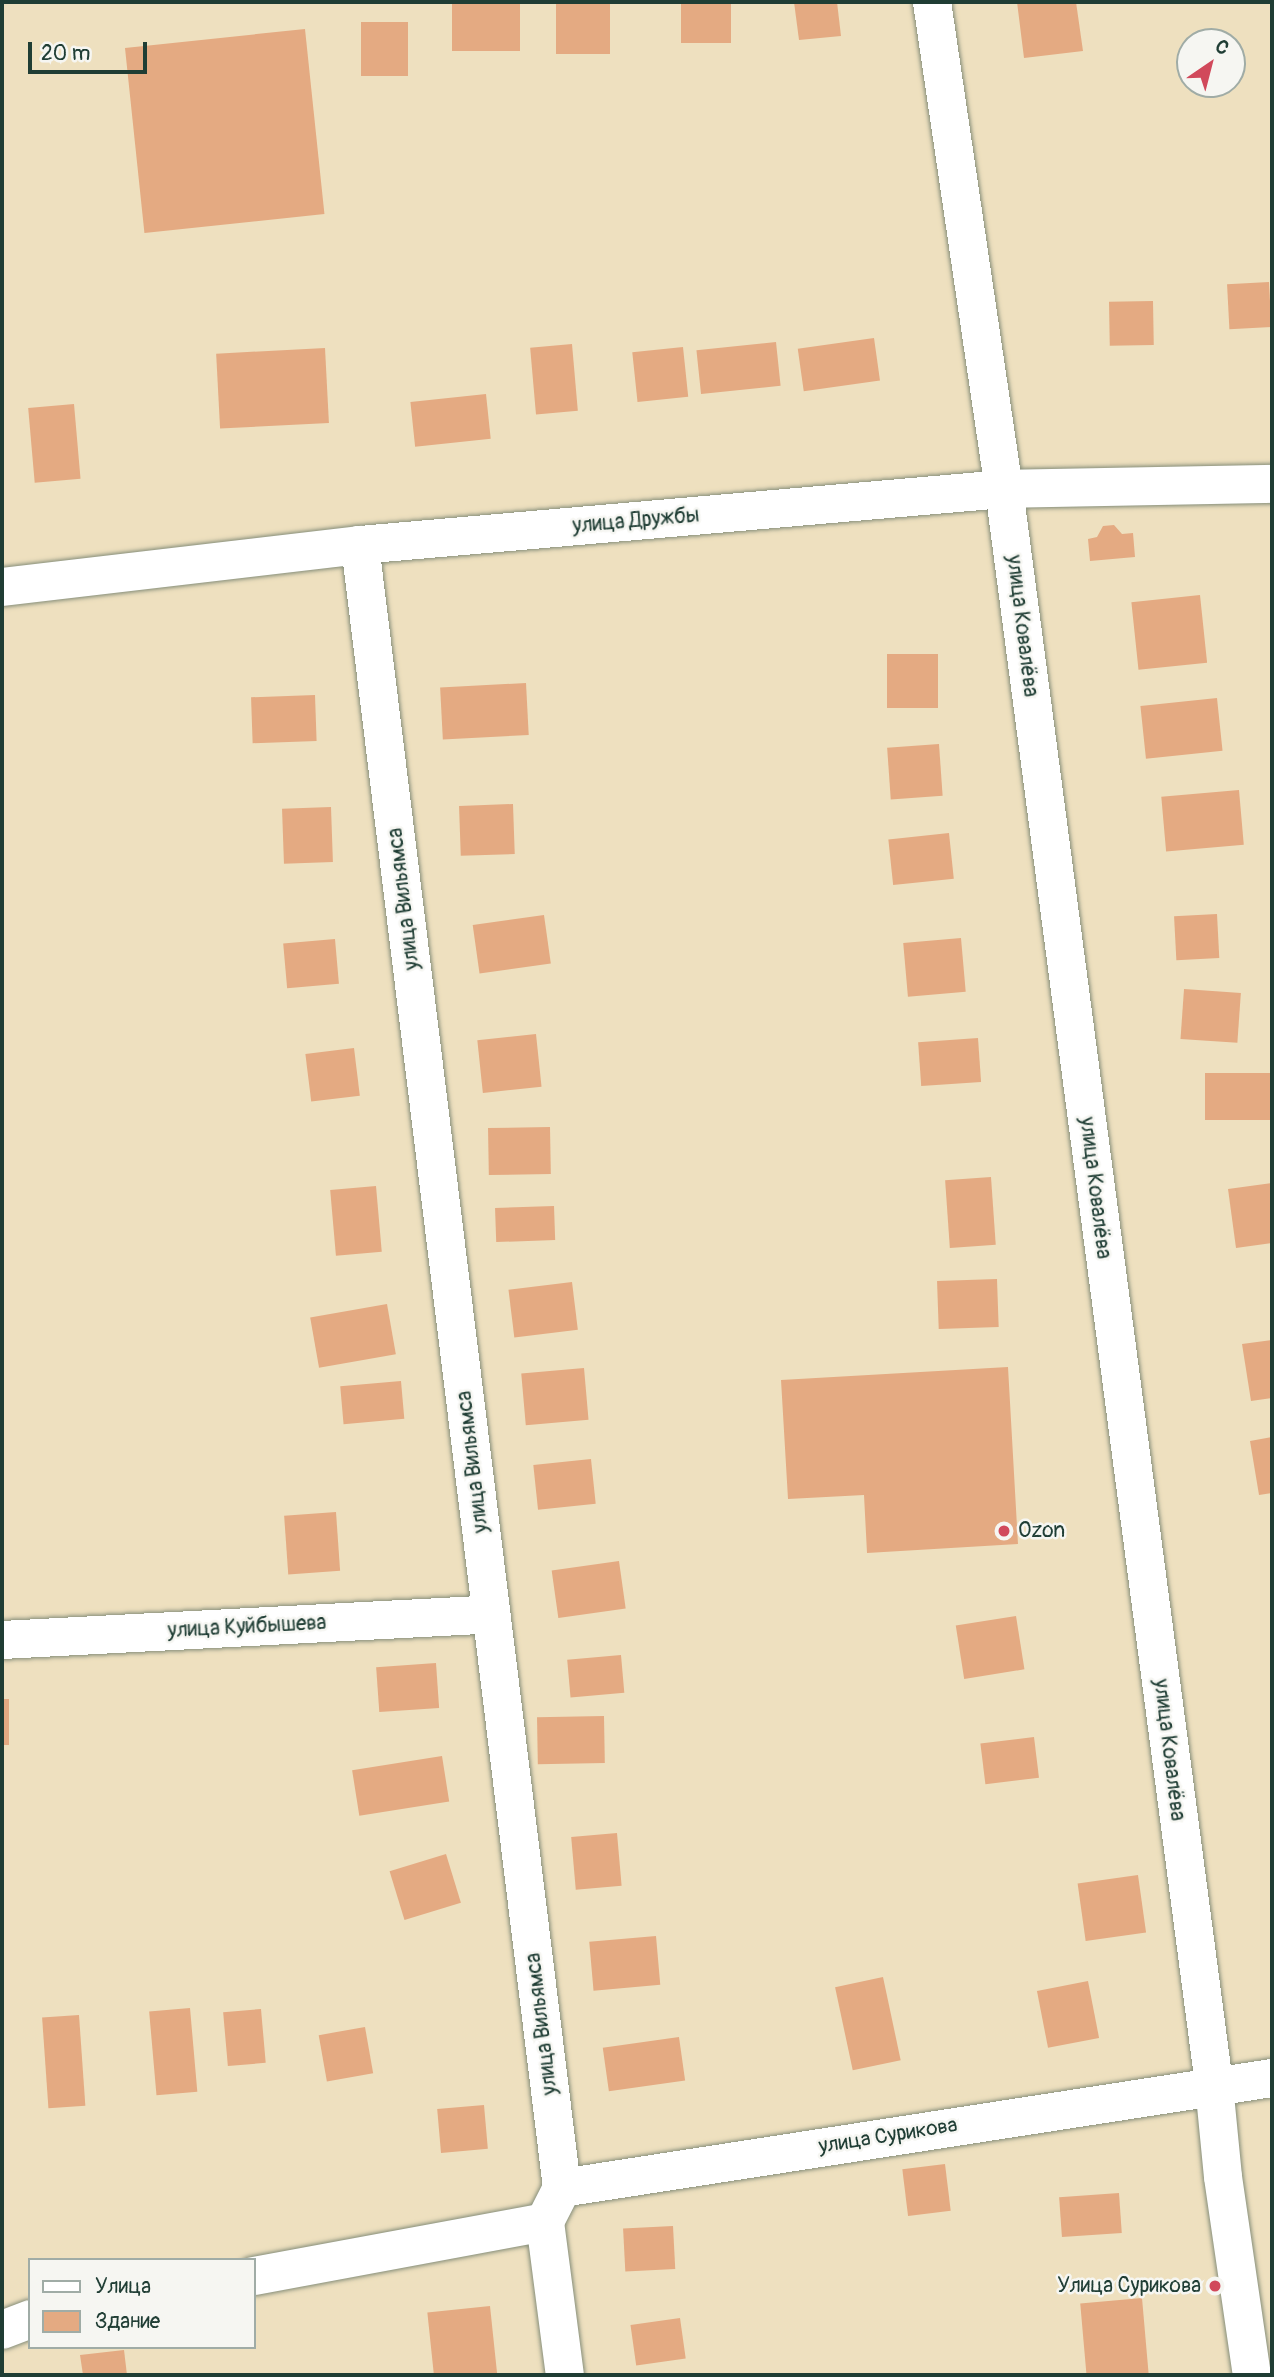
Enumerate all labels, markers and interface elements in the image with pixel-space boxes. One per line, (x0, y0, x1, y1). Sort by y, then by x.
scale bar (32, 28, 150, 72)
north arrow (1176, 28, 1246, 98)
text: С (1210, 34, 1234, 61)
text: 20 m (41, 40, 90, 67)
street label: улица Дружбы (571, 503, 701, 539)
street label: улица Ковалёва (1001, 554, 1043, 698)
street label: улица Вильямса (383, 827, 425, 971)
street label: улица Ковалёва (1074, 1116, 1116, 1260)
street label: улица Вильямса (452, 1390, 494, 1534)
place label: Ozon (1018, 1518, 1065, 1544)
marker: Ozon (996, 1523, 1012, 1539)
street label: улица Куйбышева (167, 1610, 327, 1644)
street label: улица Ковалёва (1148, 1678, 1190, 1822)
street label: улица Вильямса (521, 1952, 563, 2096)
street label: улица Сурикова (817, 2113, 959, 2159)
legend (28, 2258, 256, 2349)
text: Улица (95, 2273, 151, 2300)
place label: Улица Сурикова (1057, 2273, 1201, 2299)
marker: Улица Сурикова (1207, 2278, 1223, 2294)
text: Здание (95, 2308, 160, 2335)

